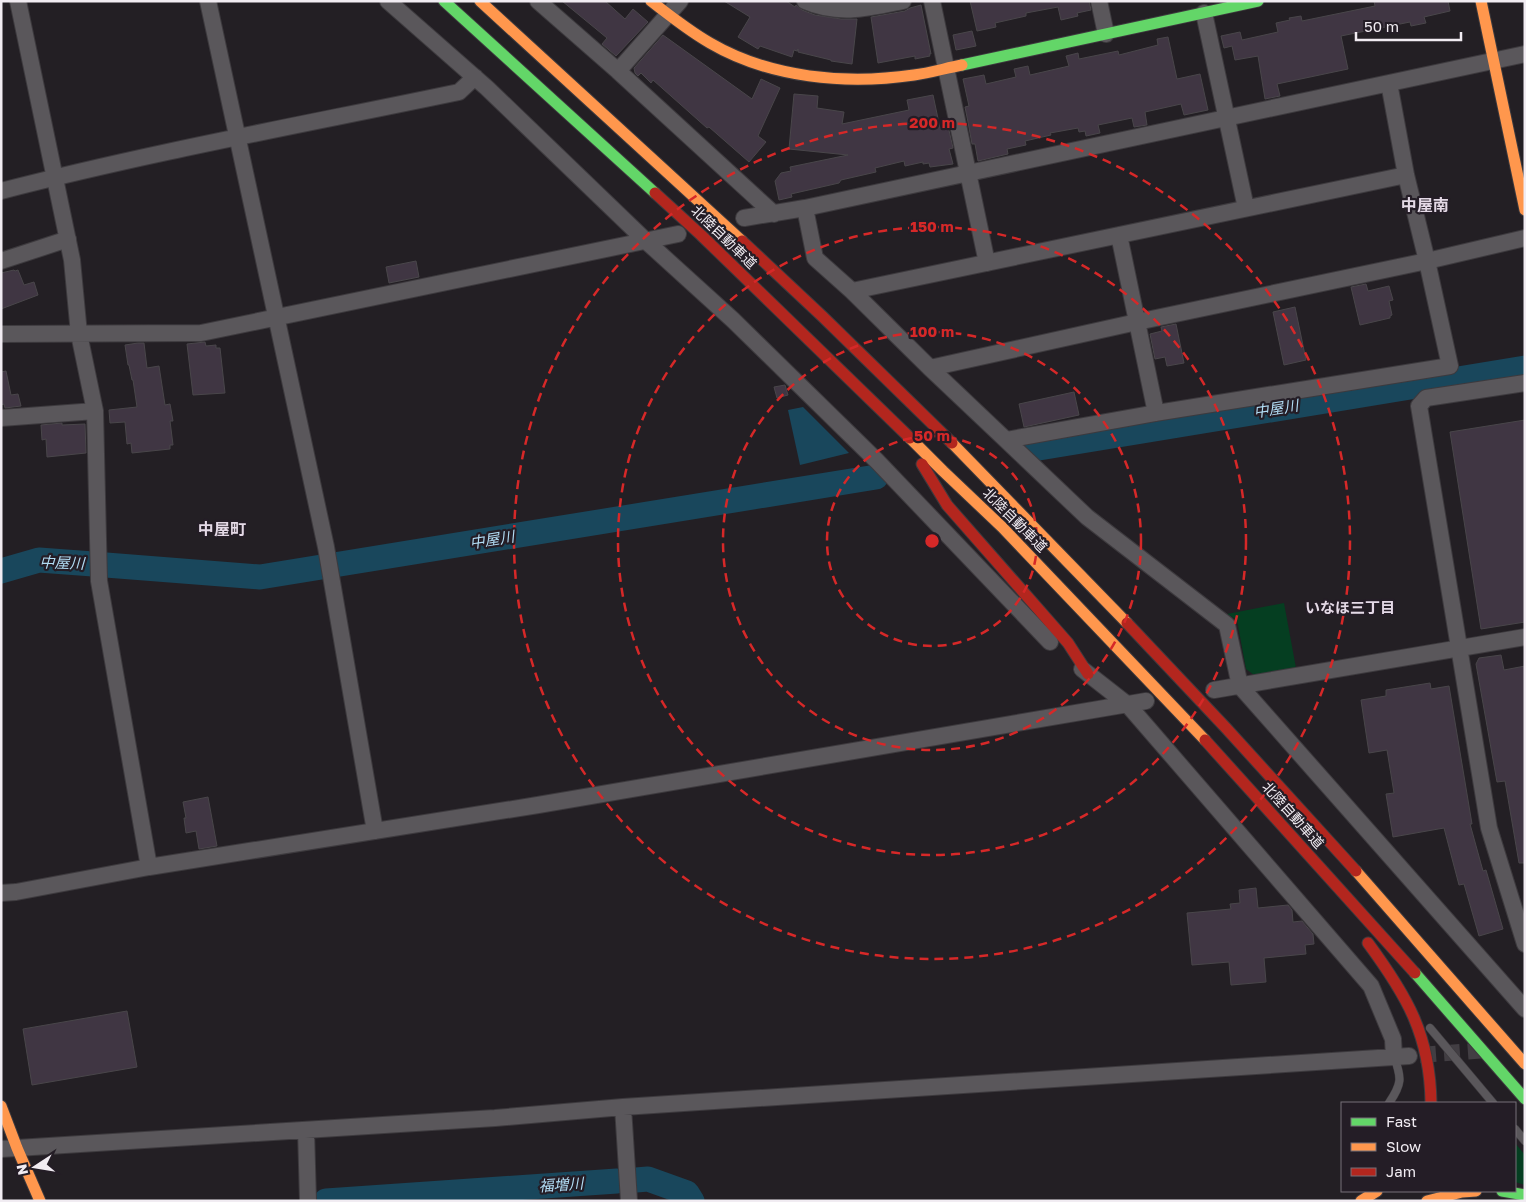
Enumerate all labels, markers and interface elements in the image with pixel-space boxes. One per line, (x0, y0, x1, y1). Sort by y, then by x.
scale bar (1356, 10, 1461, 42)
text: 50 m (1364, 17, 1399, 35)
text: 200 m (909, 113, 955, 131)
district label: 中屋南 (1401, 195, 1449, 215)
street label: 北陸自動車道 (688, 201, 760, 272)
text: 150 m (910, 217, 954, 235)
text: 100 m (910, 322, 954, 340)
water label: 中屋川 (1252, 395, 1301, 420)
text: 50 m (914, 426, 950, 444)
street label: 北陸自動車道 (980, 484, 1051, 555)
district label: 中屋町 (198, 519, 246, 539)
water label: 中屋川 (468, 526, 517, 551)
centre of rings (923, 532, 941, 550)
water label: 中屋川 (39, 552, 87, 572)
district label: いなほ三丁目 (1305, 598, 1395, 616)
street label: 北陸自動車道 (1259, 778, 1328, 852)
legend (1341, 1102, 1516, 1192)
text: Fast (1386, 1112, 1417, 1130)
text: Slow (1386, 1137, 1421, 1155)
north arrow (10, 1142, 60, 1192)
text: Jam (1386, 1162, 1416, 1180)
text: N (12, 1163, 31, 1177)
water label: 福増川 (538, 1173, 586, 1195)

